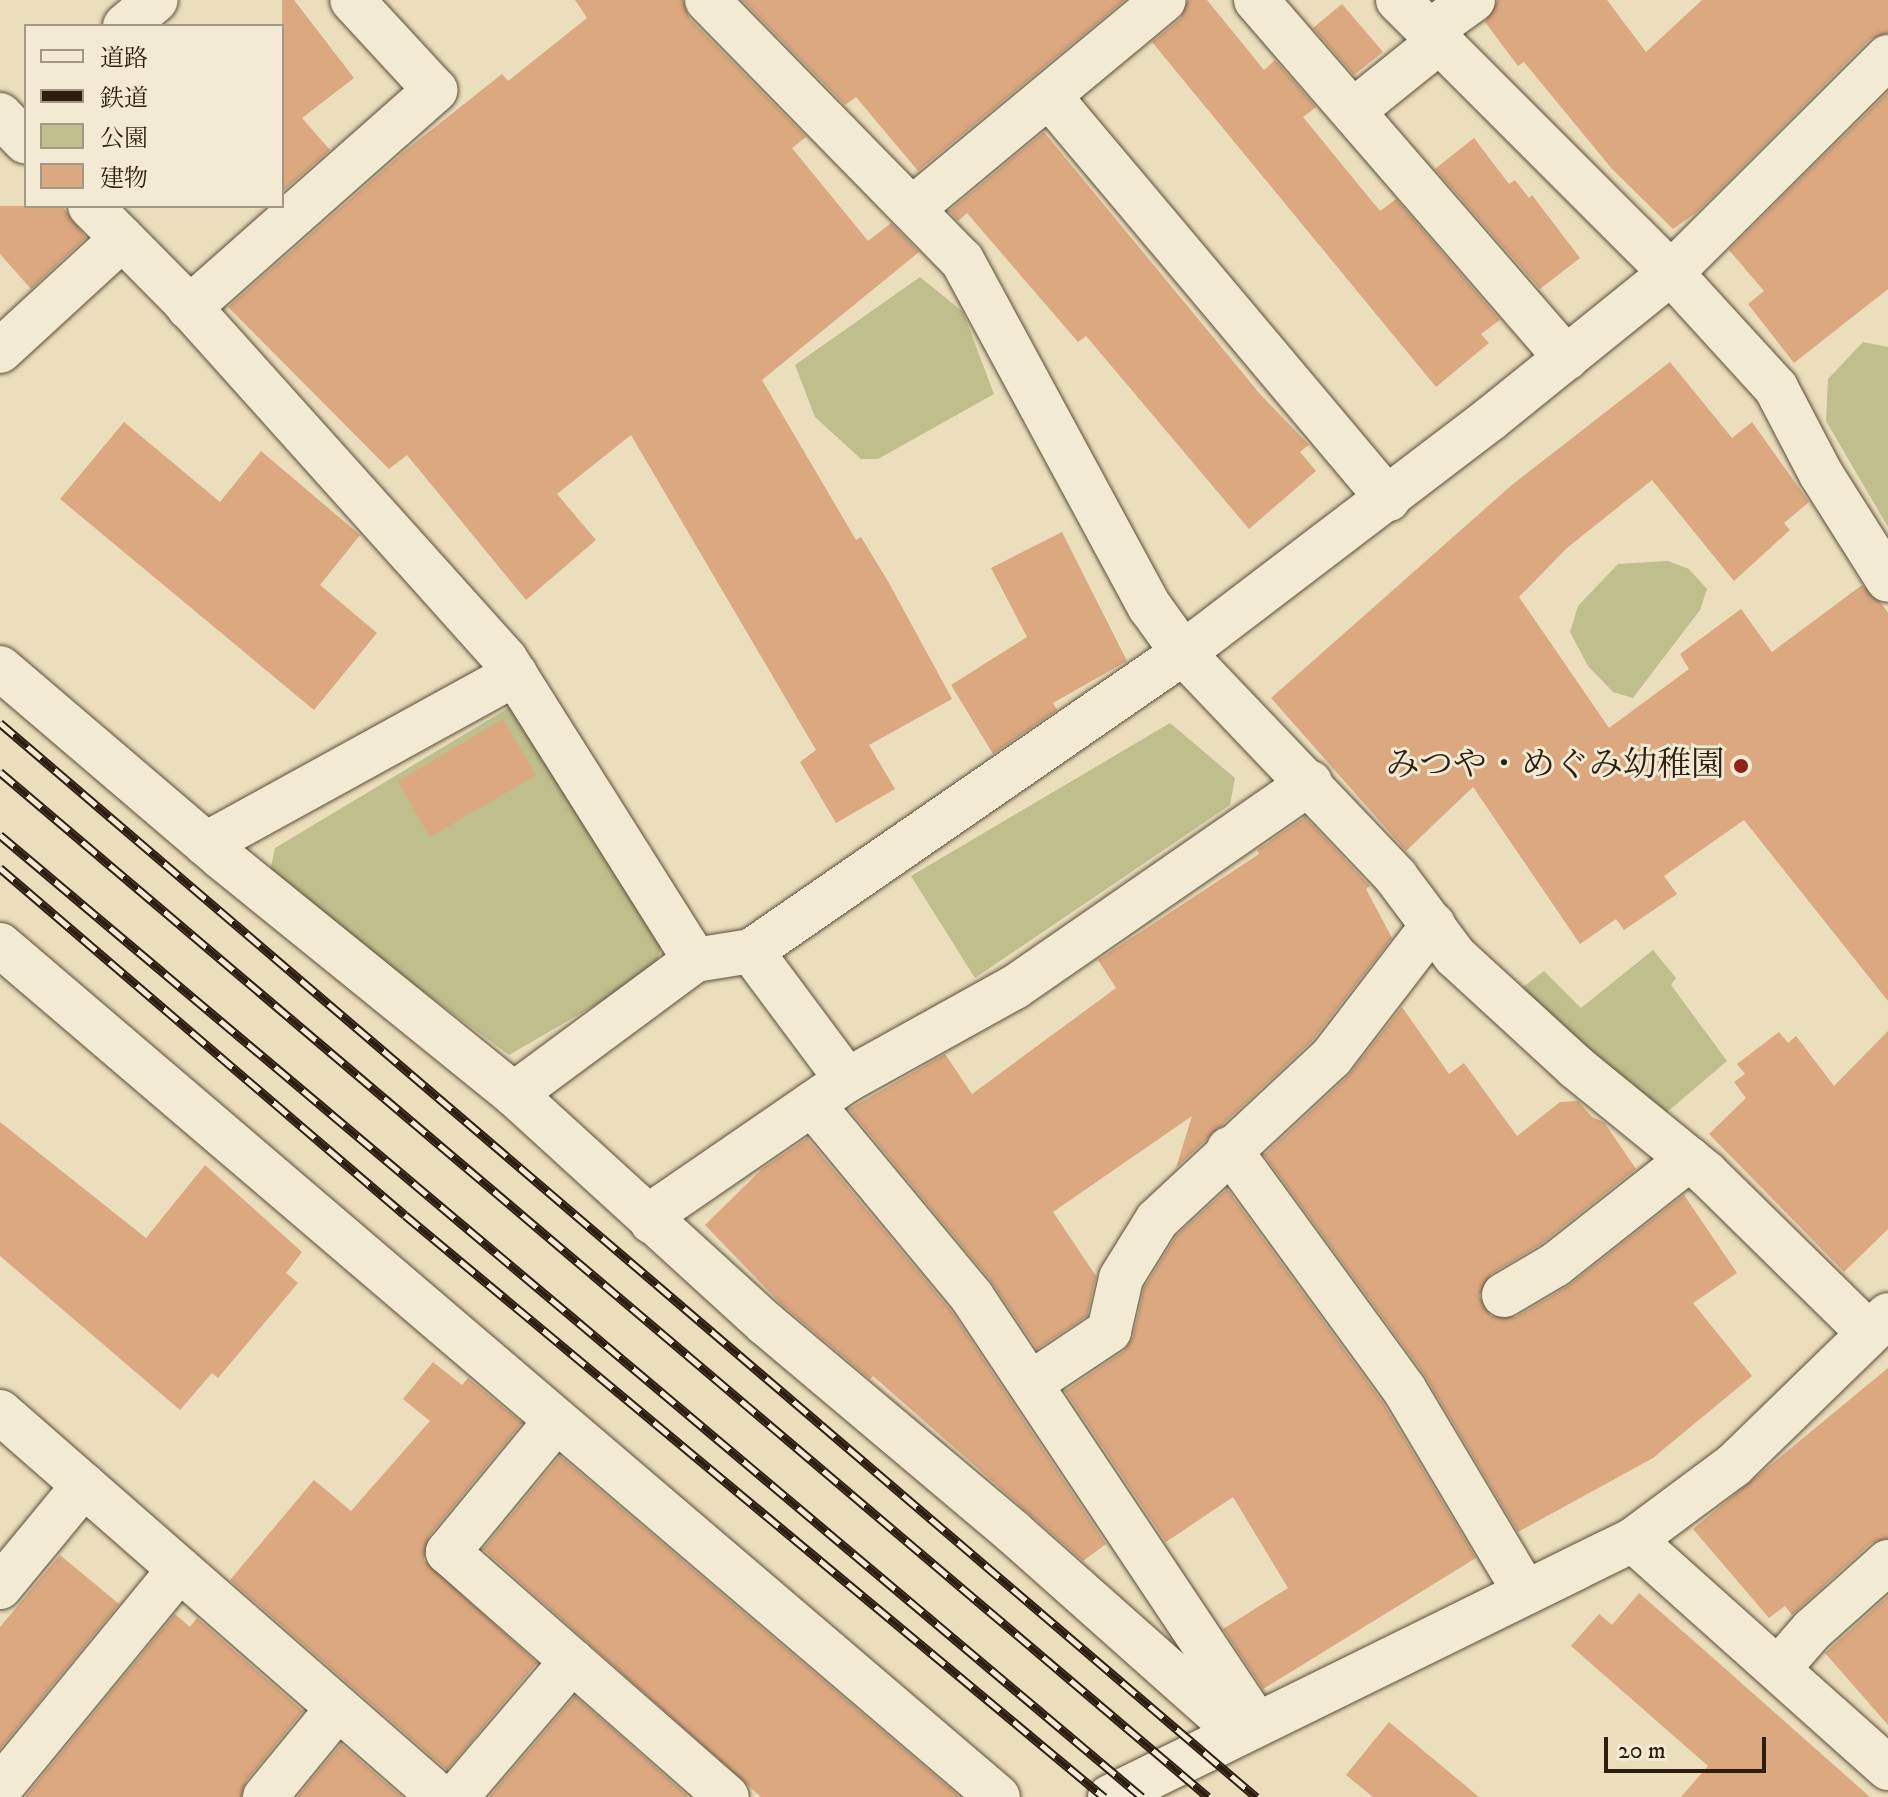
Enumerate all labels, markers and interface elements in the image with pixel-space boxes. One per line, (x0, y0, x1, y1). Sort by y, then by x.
legend (24, 24, 284, 208)
text: 道路 (100, 44, 148, 74)
text: 鉄道 (100, 84, 148, 114)
text: 公園 (100, 124, 148, 154)
text: 建物 (100, 164, 148, 194)
place label: みつや・めぐみ幼稚園 (1385, 746, 1725, 786)
marker: みつや・めぐみ幼稚園 (1732, 757, 1750, 775)
scale bar (1608, 1721, 1770, 1771)
text: 20 m (1618, 1736, 1666, 1766)

